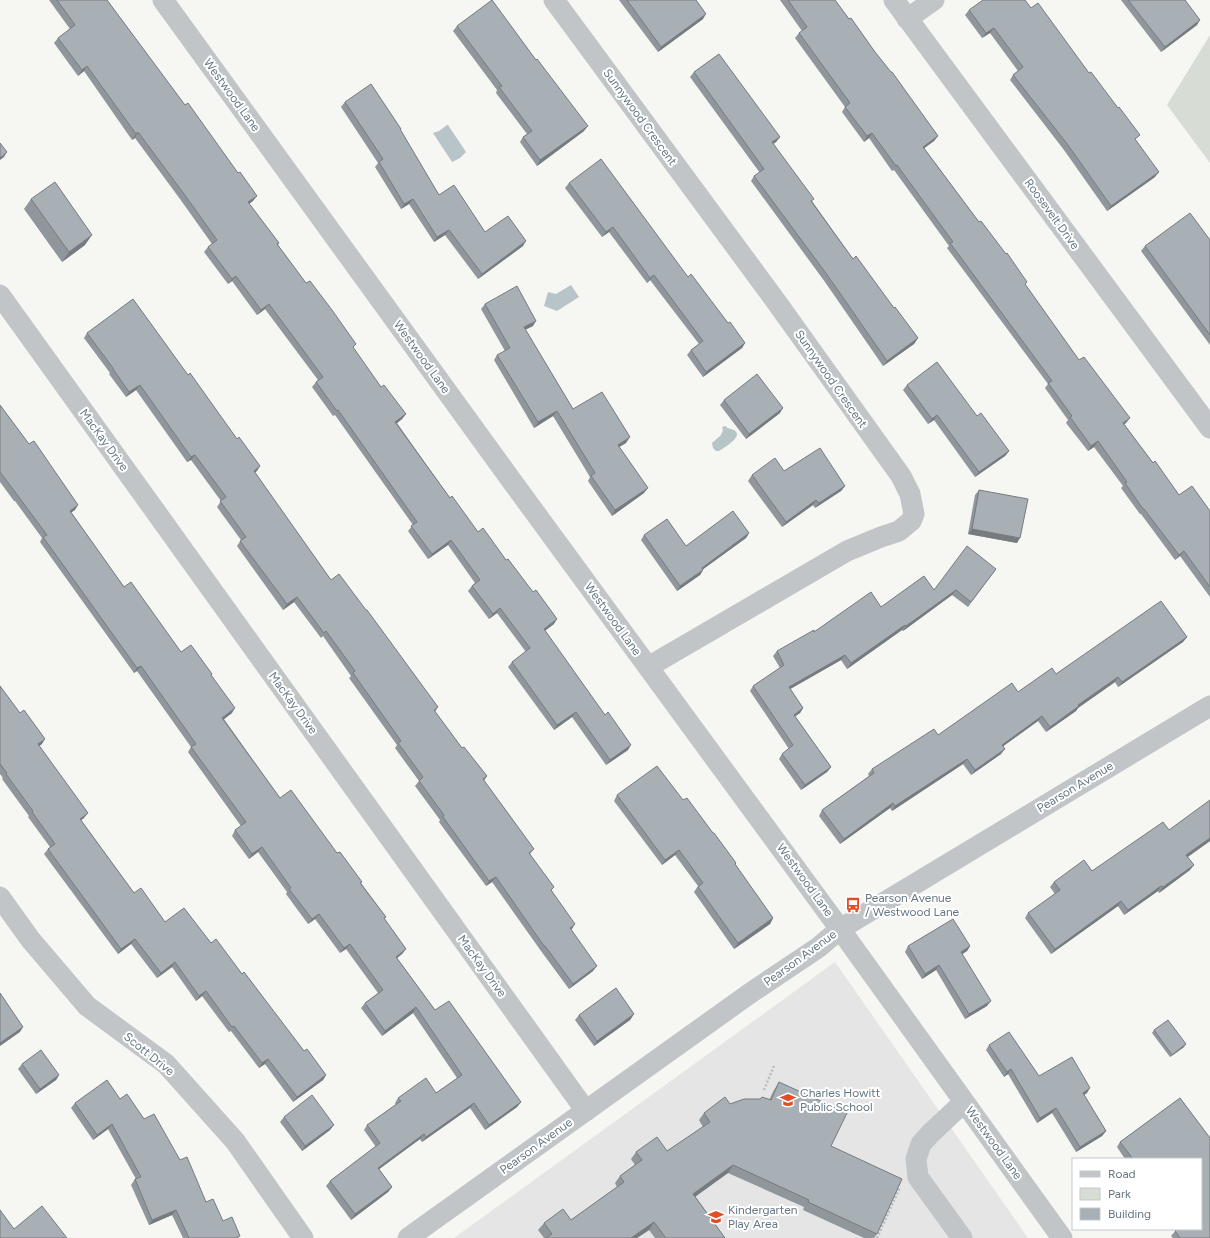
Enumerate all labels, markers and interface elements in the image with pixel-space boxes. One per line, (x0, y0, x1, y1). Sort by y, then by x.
street label: Westwood Lane (201, 56, 263, 134)
street label: Sunnywood Crescent (600, 66, 680, 168)
street label: Roosevelt Drive (1022, 176, 1083, 252)
street label: Westwood Lane (391, 318, 453, 396)
street label: Sunnywood Crescent (792, 327, 870, 431)
street label: MacKay Drive (77, 406, 131, 474)
street label: Westwood Lane (582, 580, 644, 658)
street label: MacKay Drive (266, 669, 320, 737)
street label: Pearson Avenue (1034, 759, 1116, 815)
street label: Westwood Lane (774, 841, 836, 919)
place label: Pearson Avenue / Westwood Lane (865, 891, 960, 919)
bus stop icon: Pearson Avenue / Westwood Lane (844, 896, 862, 914)
street label: Pearson Avenue (761, 927, 839, 989)
street label: MacKay Drive (455, 932, 509, 1000)
street label: Scott Drive (121, 1029, 177, 1079)
place label: Charles Howitt Public School (800, 1086, 881, 1114)
school or university icon: Charles Howitt Public School (779, 1091, 797, 1109)
street label: Westwood Lane (963, 1104, 1025, 1182)
street label: Pearson Avenue (497, 1115, 575, 1177)
legend (1072, 1158, 1202, 1230)
text: Road (1108, 1167, 1136, 1181)
text: Park (1108, 1187, 1131, 1201)
place label: Kindergarten Play Area (728, 1203, 798, 1231)
text: Building (1108, 1207, 1151, 1221)
school or university icon: Kindergarten Play Area (707, 1208, 725, 1226)

